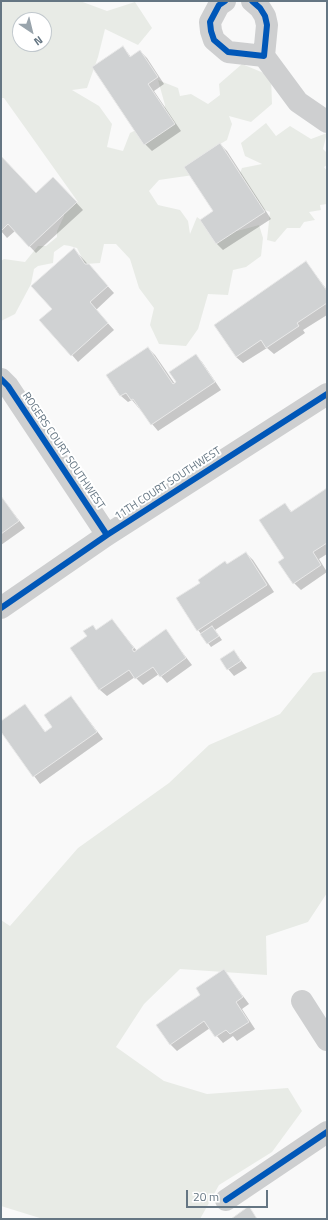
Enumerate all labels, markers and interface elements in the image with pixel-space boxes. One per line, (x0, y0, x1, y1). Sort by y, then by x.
north arrow (12, 12, 52, 52)
text: N (31, 32, 46, 50)
street label: ROGERS COURT SOUTHWEST (19, 390, 107, 512)
street label: 11TH COURT SOUTHWEST (112, 445, 224, 523)
scale bar (188, 1182, 270, 1208)
text: 20 m (193, 1187, 219, 1206)

